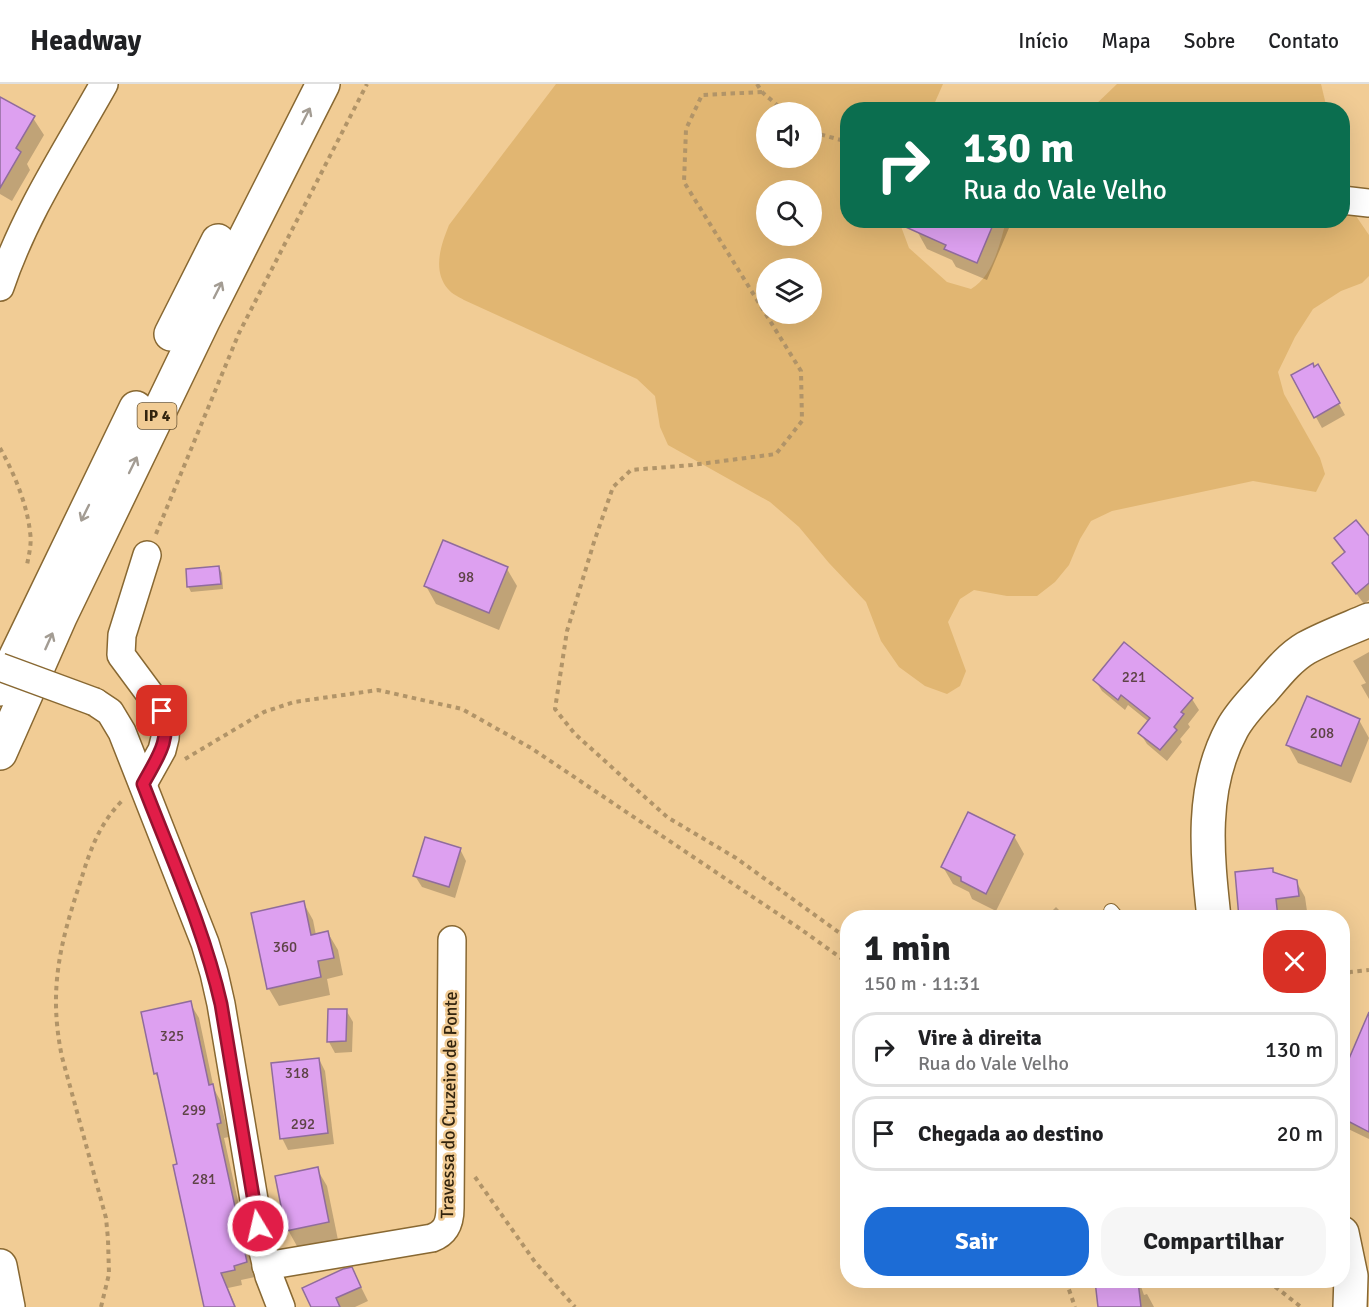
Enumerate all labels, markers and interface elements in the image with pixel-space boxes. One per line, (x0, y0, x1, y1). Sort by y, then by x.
text: Headway (30, 24, 141, 58)
text: Início (1018, 28, 1068, 54)
text: Mapa (1101, 28, 1151, 54)
text: Sobre (1184, 28, 1235, 54)
text: Contato (1268, 28, 1339, 54)
map controls (756, 102, 822, 324)
button: sound (756, 102, 822, 168)
one-way arrow (301, 107, 313, 125)
text: 130 m (963, 123, 1074, 174)
icon: right (864, 126, 942, 204)
text: Rua do Vale Velho (963, 174, 1167, 207)
button: search (756, 180, 822, 246)
button: layers (756, 258, 822, 324)
one-way arrow (213, 281, 225, 299)
road number: IP 4 (138, 403, 176, 429)
one-way arrow (128, 457, 140, 475)
one-way arrow (78, 503, 90, 521)
house number: 98 (458, 568, 474, 586)
one-way arrow (44, 633, 56, 651)
house number: 221 (1122, 668, 1146, 686)
pin (136, 685, 187, 736)
icon: arrive (145, 694, 178, 727)
house number: 208 (1310, 724, 1334, 742)
text: 1 min (864, 926, 951, 971)
button: close (1263, 930, 1326, 993)
house number: 360 (273, 938, 297, 956)
text: 150 m · 11:31 (864, 971, 980, 996)
street label: Travessa do Cruzeiro de Ponte (436, 991, 462, 1219)
text: Vire à direita (918, 1024, 1042, 1051)
house number: 325 (160, 1027, 184, 1045)
icon: right (867, 1033, 900, 1066)
text: 130 m (1265, 1036, 1323, 1063)
text: Rua do Vale Velho (918, 1051, 1069, 1076)
house number: 318 (285, 1064, 309, 1082)
house number: 299 (182, 1101, 206, 1119)
house number: 292 (291, 1115, 315, 1133)
icon: arrive (867, 1117, 900, 1150)
text: Chegada ao destino (918, 1120, 1104, 1147)
text: 20 m (1277, 1120, 1323, 1147)
house number: 281 (192, 1170, 216, 1188)
position arrow (226, 1194, 290, 1258)
button: Sair (864, 1207, 1089, 1276)
button: Compartilhar (1101, 1207, 1326, 1276)

